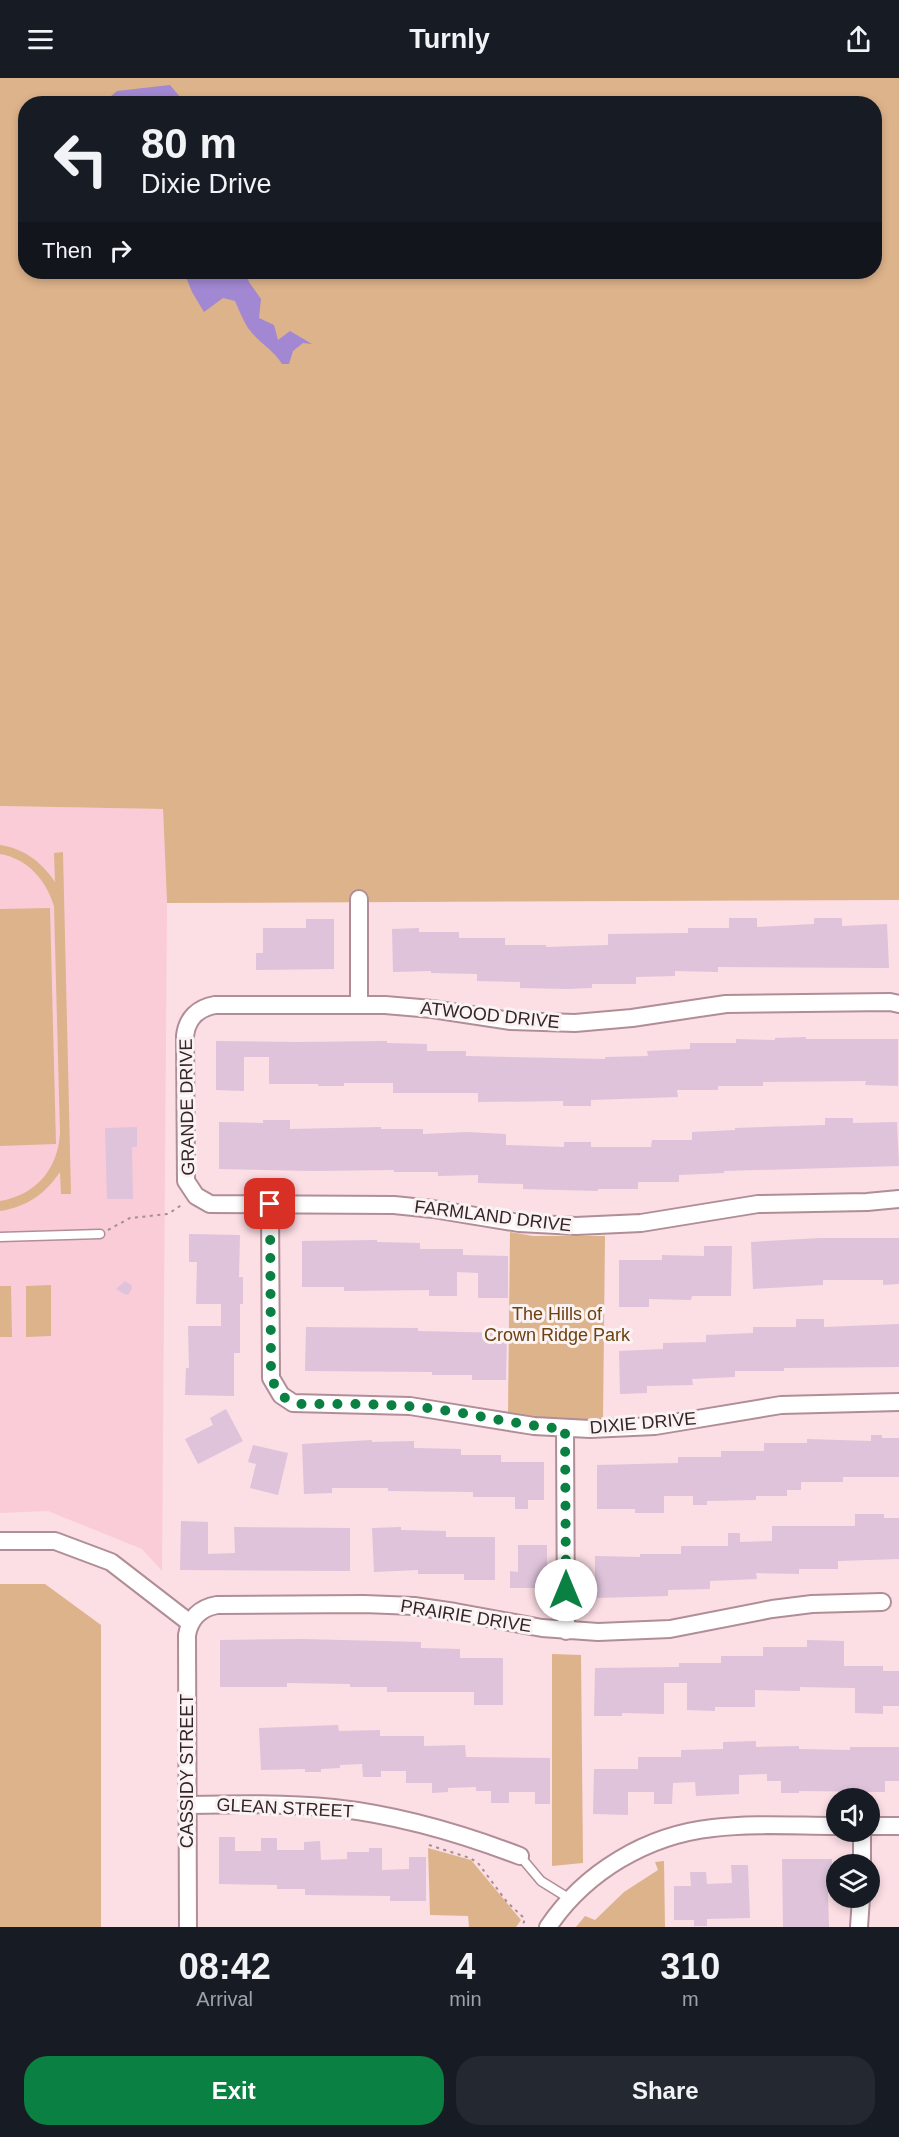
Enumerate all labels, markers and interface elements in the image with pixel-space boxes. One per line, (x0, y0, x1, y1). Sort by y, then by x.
icon: menu (24, 23, 57, 56)
icon: share (842, 23, 875, 56)
text: Turnly (409, 24, 490, 54)
icon: left (42, 120, 120, 198)
text: 80 m (141, 120, 237, 167)
text: Dixie Drive (141, 169, 272, 199)
icon: right (104, 234, 137, 267)
text: Then (42, 238, 92, 263)
street label: ATWOOD DRIVE (420, 998, 560, 1032)
street label: GRANDE DRIVE (176, 1038, 198, 1176)
pin (244, 1178, 295, 1229)
icon: arrive (253, 1187, 286, 1220)
street label: FARMLAND DRIVE (413, 1196, 573, 1236)
park label: The Hills of Crown Ridge Park (484, 1304, 631, 1345)
street label: DIXIE DRIVE (589, 1408, 697, 1438)
position arrow (534, 1558, 598, 1622)
street label: PRAIRIE DRIVE (399, 1596, 533, 1636)
street label: CASSIDY STREET (177, 1694, 197, 1848)
map controls (826, 1788, 880, 1908)
button: sound (826, 1788, 880, 1842)
street label: GLEAN STREET (216, 1794, 354, 1822)
button: layers (826, 1854, 880, 1908)
text: 08:42 (179, 1946, 271, 1987)
text: 4 (455, 1946, 475, 1987)
text: 310 (660, 1946, 720, 1987)
text: Arrival (196, 1988, 253, 2010)
text: min (449, 1988, 482, 2010)
text: m (682, 1988, 699, 2010)
button: Exit (24, 2056, 444, 2125)
button: Share (456, 2056, 875, 2125)

